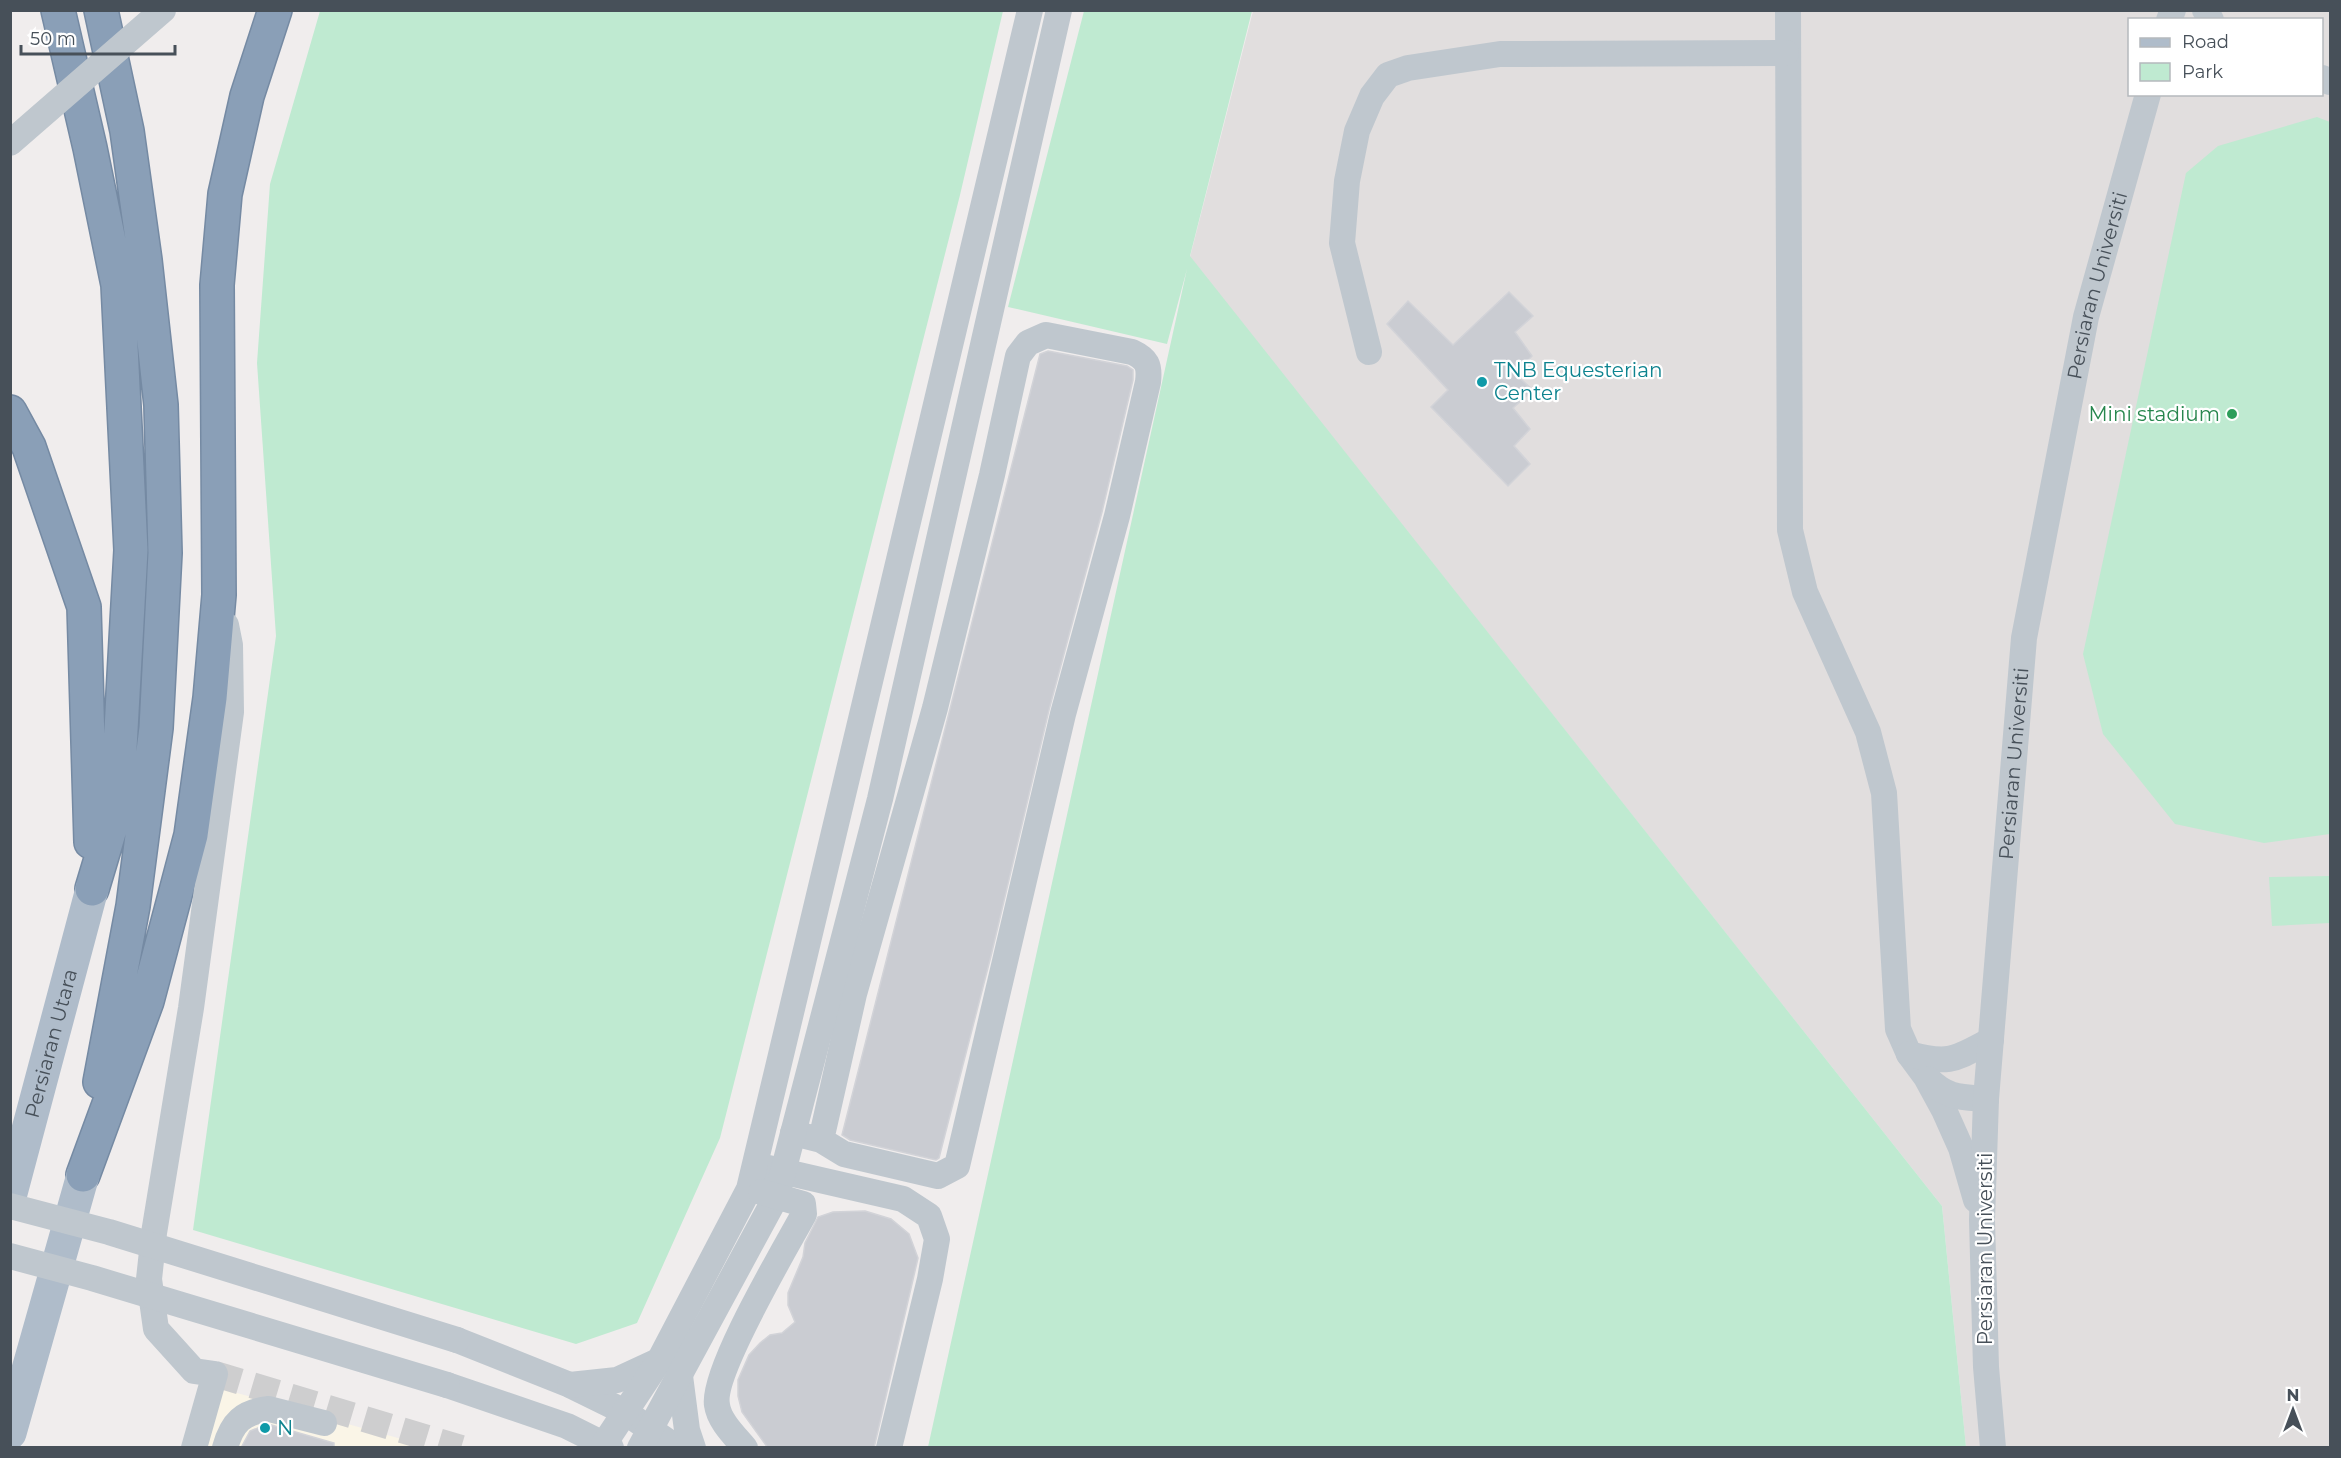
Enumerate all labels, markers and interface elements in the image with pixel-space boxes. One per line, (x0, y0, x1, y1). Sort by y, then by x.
scale bar (21, 18, 176, 56)
legend (2128, 18, 2323, 96)
text: 50 m (30, 28, 76, 50)
text: Road (2182, 31, 2229, 53)
text: Park (2182, 61, 2223, 83)
street label: Persiaran Universiti (2062, 189, 2132, 381)
place label: TNB Equesterian Center (1494, 358, 1663, 405)
marker: TNB Equesterian Center (1475, 375, 1489, 389)
place label: Mini stadium (2089, 402, 2220, 426)
marker: Mini stadium (2225, 407, 2239, 421)
street label: Persiaran Universiti (1994, 666, 2034, 861)
street label: Persiaran Utara (20, 966, 82, 1121)
street label: Persiaran Universiti (1973, 1153, 1997, 1345)
north arrow (2263, 1380, 2323, 1440)
text: N (2287, 1386, 2299, 1405)
place label: N (277, 1416, 293, 1440)
marker: N (258, 1421, 272, 1435)

